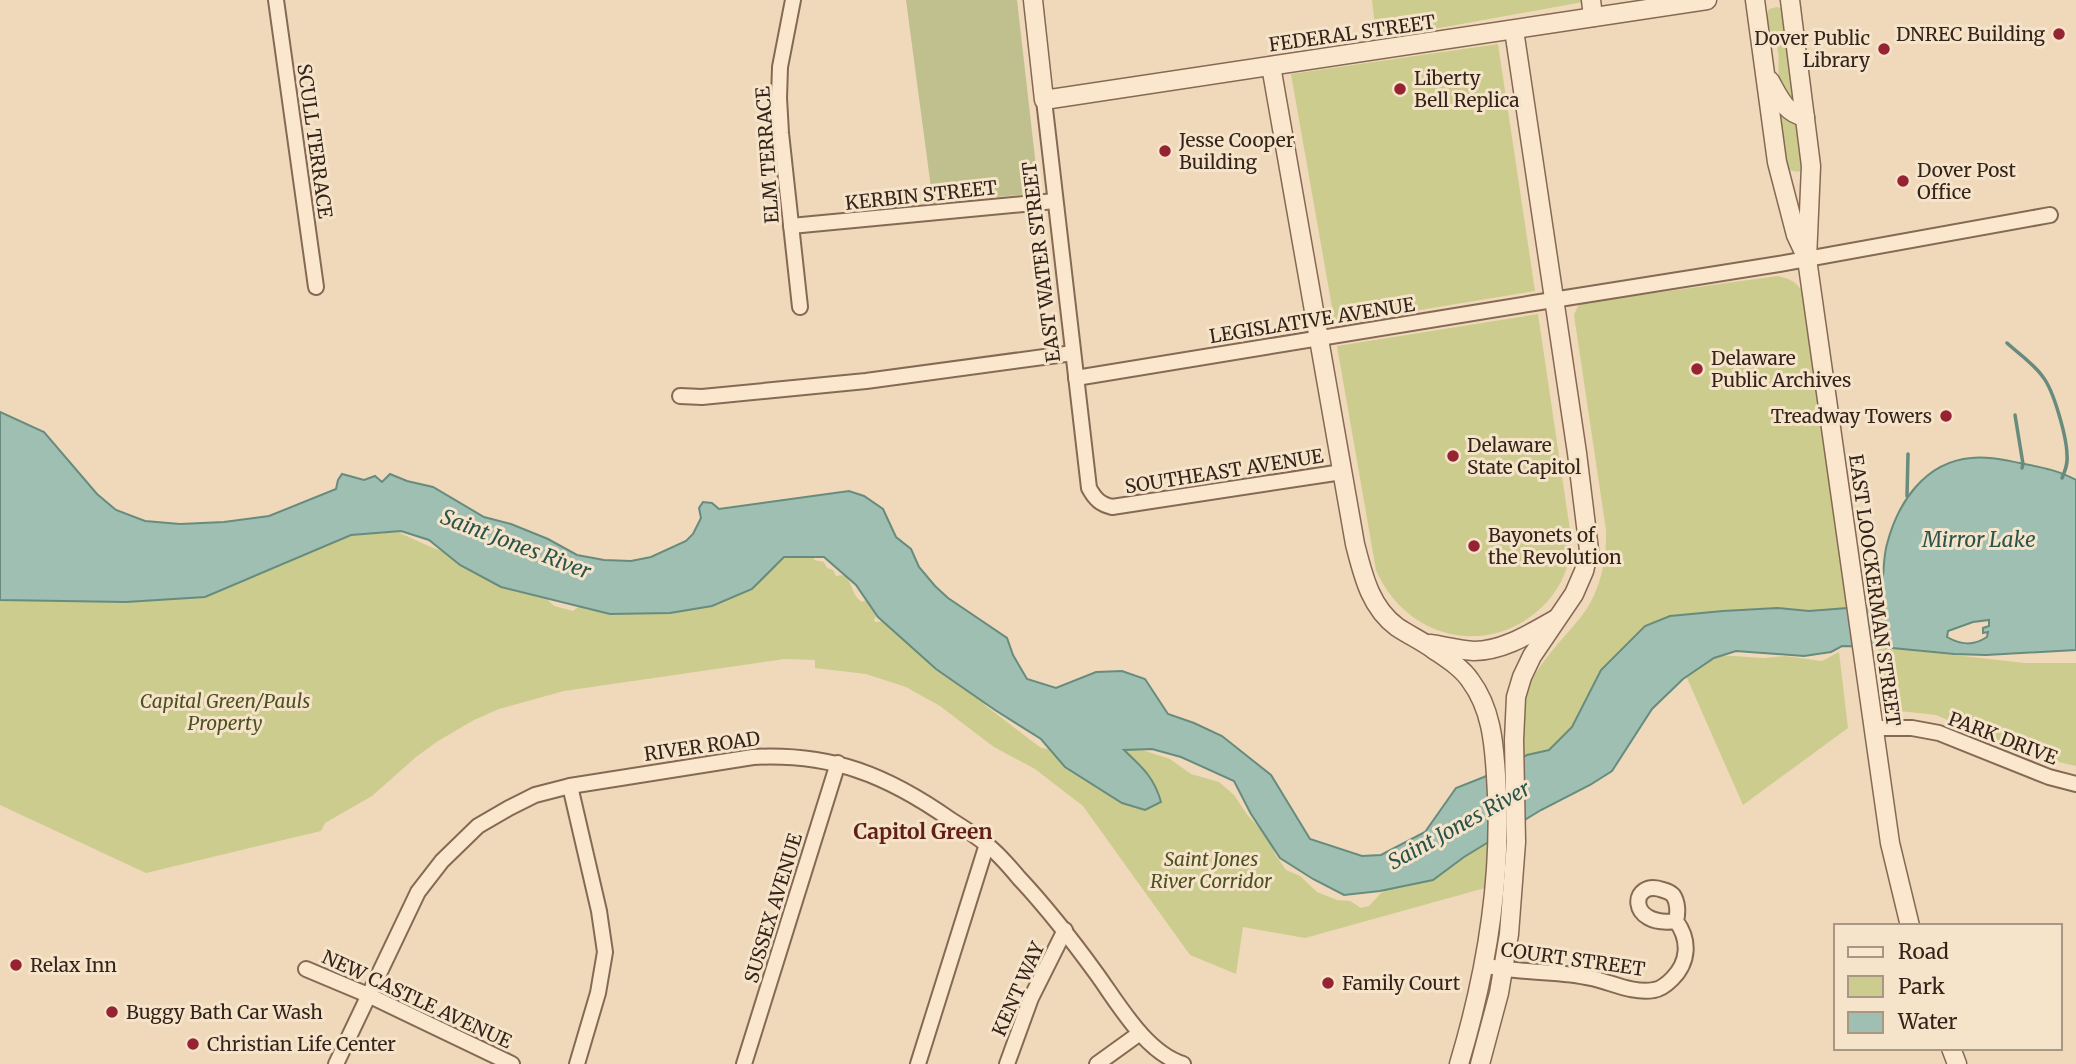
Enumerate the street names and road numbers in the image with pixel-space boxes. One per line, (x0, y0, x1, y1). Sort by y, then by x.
street label: FEDERAL STREET (1267, 9, 1437, 57)
street label: SCULL TERRACE (292, 62, 338, 220)
street label: ELM TERRACE (750, 86, 784, 224)
street label: EAST WATER STREET (1017, 160, 1065, 364)
street label: KERBIN STREET (844, 175, 998, 215)
street label: LEGISLATIVE AVENUE (1208, 292, 1416, 348)
street label: SOUTHEAST AVENUE (1123, 443, 1325, 499)
street label: EAST LOOCKERMAN STREET (1844, 453, 1906, 727)
street label: PARK DRIVE (1945, 706, 2061, 770)
street label: RIVER ROAD (642, 726, 762, 766)
street label: SUSSEX AVENUE (739, 830, 807, 986)
street label: KENT WAY (987, 937, 1050, 1040)
street label: COURT STREET (1499, 937, 1647, 981)
street label: NEW CASTLE AVENUE (318, 945, 516, 1053)

